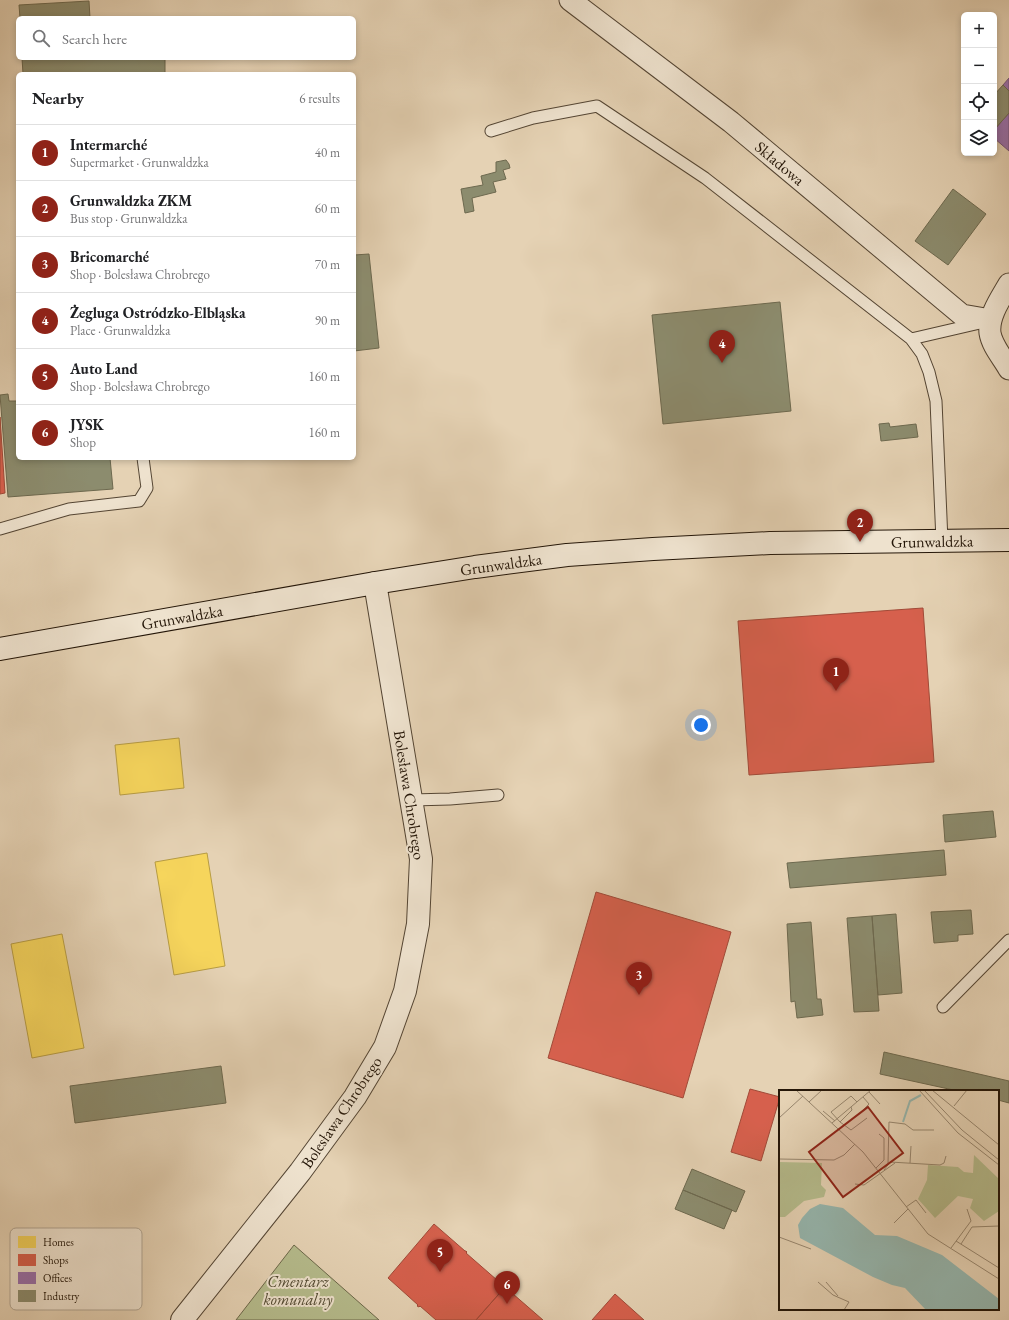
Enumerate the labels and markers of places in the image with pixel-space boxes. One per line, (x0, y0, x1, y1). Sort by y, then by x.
pin: 4 (709, 330, 735, 363)
pin: 2 (847, 509, 873, 542)
pin: 1 (823, 658, 849, 691)
pin: 3 (626, 962, 652, 995)
pin: 5 (427, 1239, 453, 1272)
pin: 6 (494, 1271, 520, 1304)

